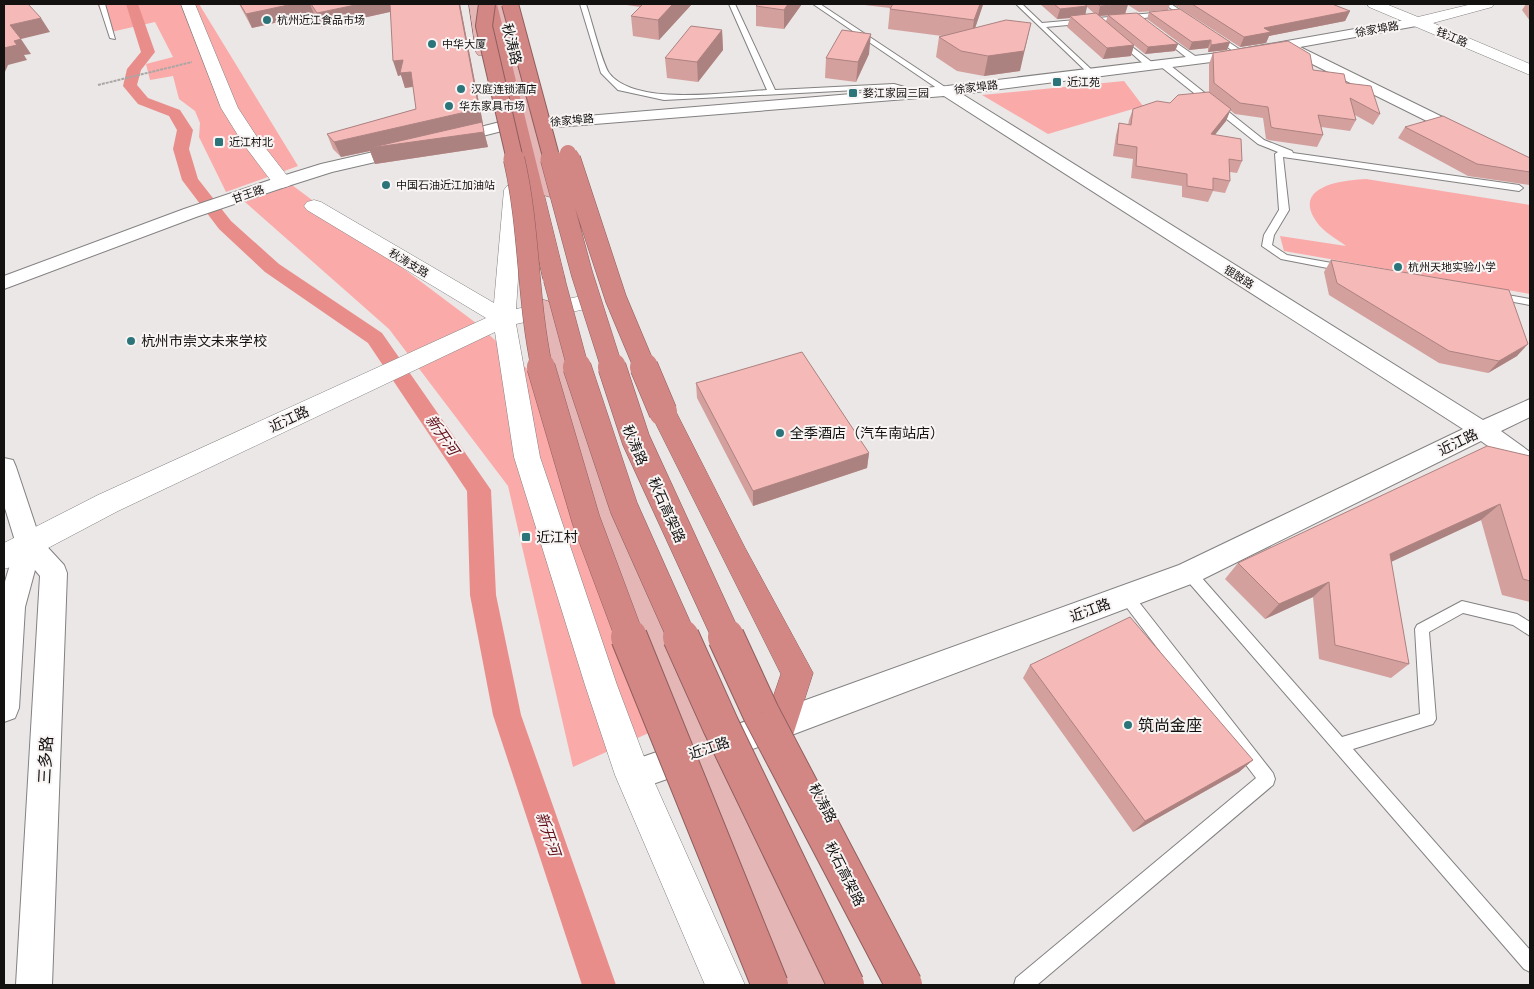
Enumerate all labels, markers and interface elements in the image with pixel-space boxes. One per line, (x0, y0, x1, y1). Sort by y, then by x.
marker: 杭州近江食品市场 (261, 14, 273, 26)
place label: 杭州近江食品市场 (277, 14, 365, 27)
street label: 徐家埠路 (1354, 19, 1400, 40)
street label: 秋涛路 (499, 22, 525, 66)
street label: 钱江路 (1434, 25, 1470, 50)
marker: 中华大厦 (426, 38, 438, 50)
place label: 中华大厦 (442, 38, 486, 51)
marker: 近江苑 (1051, 76, 1063, 88)
place label: 近江苑 (1067, 76, 1100, 89)
street label: 徐家埠路 (953, 78, 999, 97)
marker: 汉庭连锁酒店 (455, 83, 467, 95)
place label: 汉庭连锁酒店 (471, 83, 537, 96)
marker: 婺江家园三园 (847, 87, 859, 99)
place label: 婺江家园三园 (863, 87, 929, 100)
marker: 华东家具市场 (443, 100, 455, 112)
place label: 华东家具市场 (459, 100, 525, 113)
street label: 徐家埠路 (550, 112, 595, 129)
marker: 近江村北 (213, 136, 225, 148)
place label: 近江村北 (229, 136, 273, 149)
marker: 中国石油近江加油站 (380, 179, 392, 191)
place label: 中国石油近江加油站 (396, 179, 495, 192)
street label: 甘王路 (230, 183, 266, 206)
street label: 秋涛支路 (387, 247, 431, 280)
marker: 杭州天地实验小学 (1392, 261, 1404, 273)
place label: 杭州天地实验小学 (1408, 261, 1496, 274)
street label: 银鼓路 (1221, 263, 1256, 292)
place label: 杭州市崇文未来学校 (141, 333, 267, 349)
marker: 杭州市崇文未来学校 (125, 335, 137, 347)
street label: 近江路 (267, 403, 311, 435)
water label: 新开河 (422, 411, 464, 461)
street label: 秋涛路 (619, 423, 651, 467)
place label: 全季酒店（汽车南站店） (790, 425, 944, 441)
street label: 近江路 (1436, 426, 1480, 458)
marker: 全季酒店（汽车南站店） (774, 427, 786, 439)
street label: 秋石高架路 (645, 475, 689, 545)
place label: 近江村 (536, 529, 578, 545)
marker: 近江村 (520, 531, 532, 543)
street label: 近江路 (1068, 595, 1112, 625)
place label: 筑尚金座 (1138, 716, 1202, 735)
marker: 筑尚金座 (1122, 719, 1134, 731)
street label: 近江路 (687, 734, 731, 762)
street label: 三多路 (35, 736, 56, 784)
street label: 秋涛路 (806, 781, 840, 825)
water label: 新开河 (532, 810, 565, 861)
street label: 秋石高架路 (822, 839, 868, 909)

